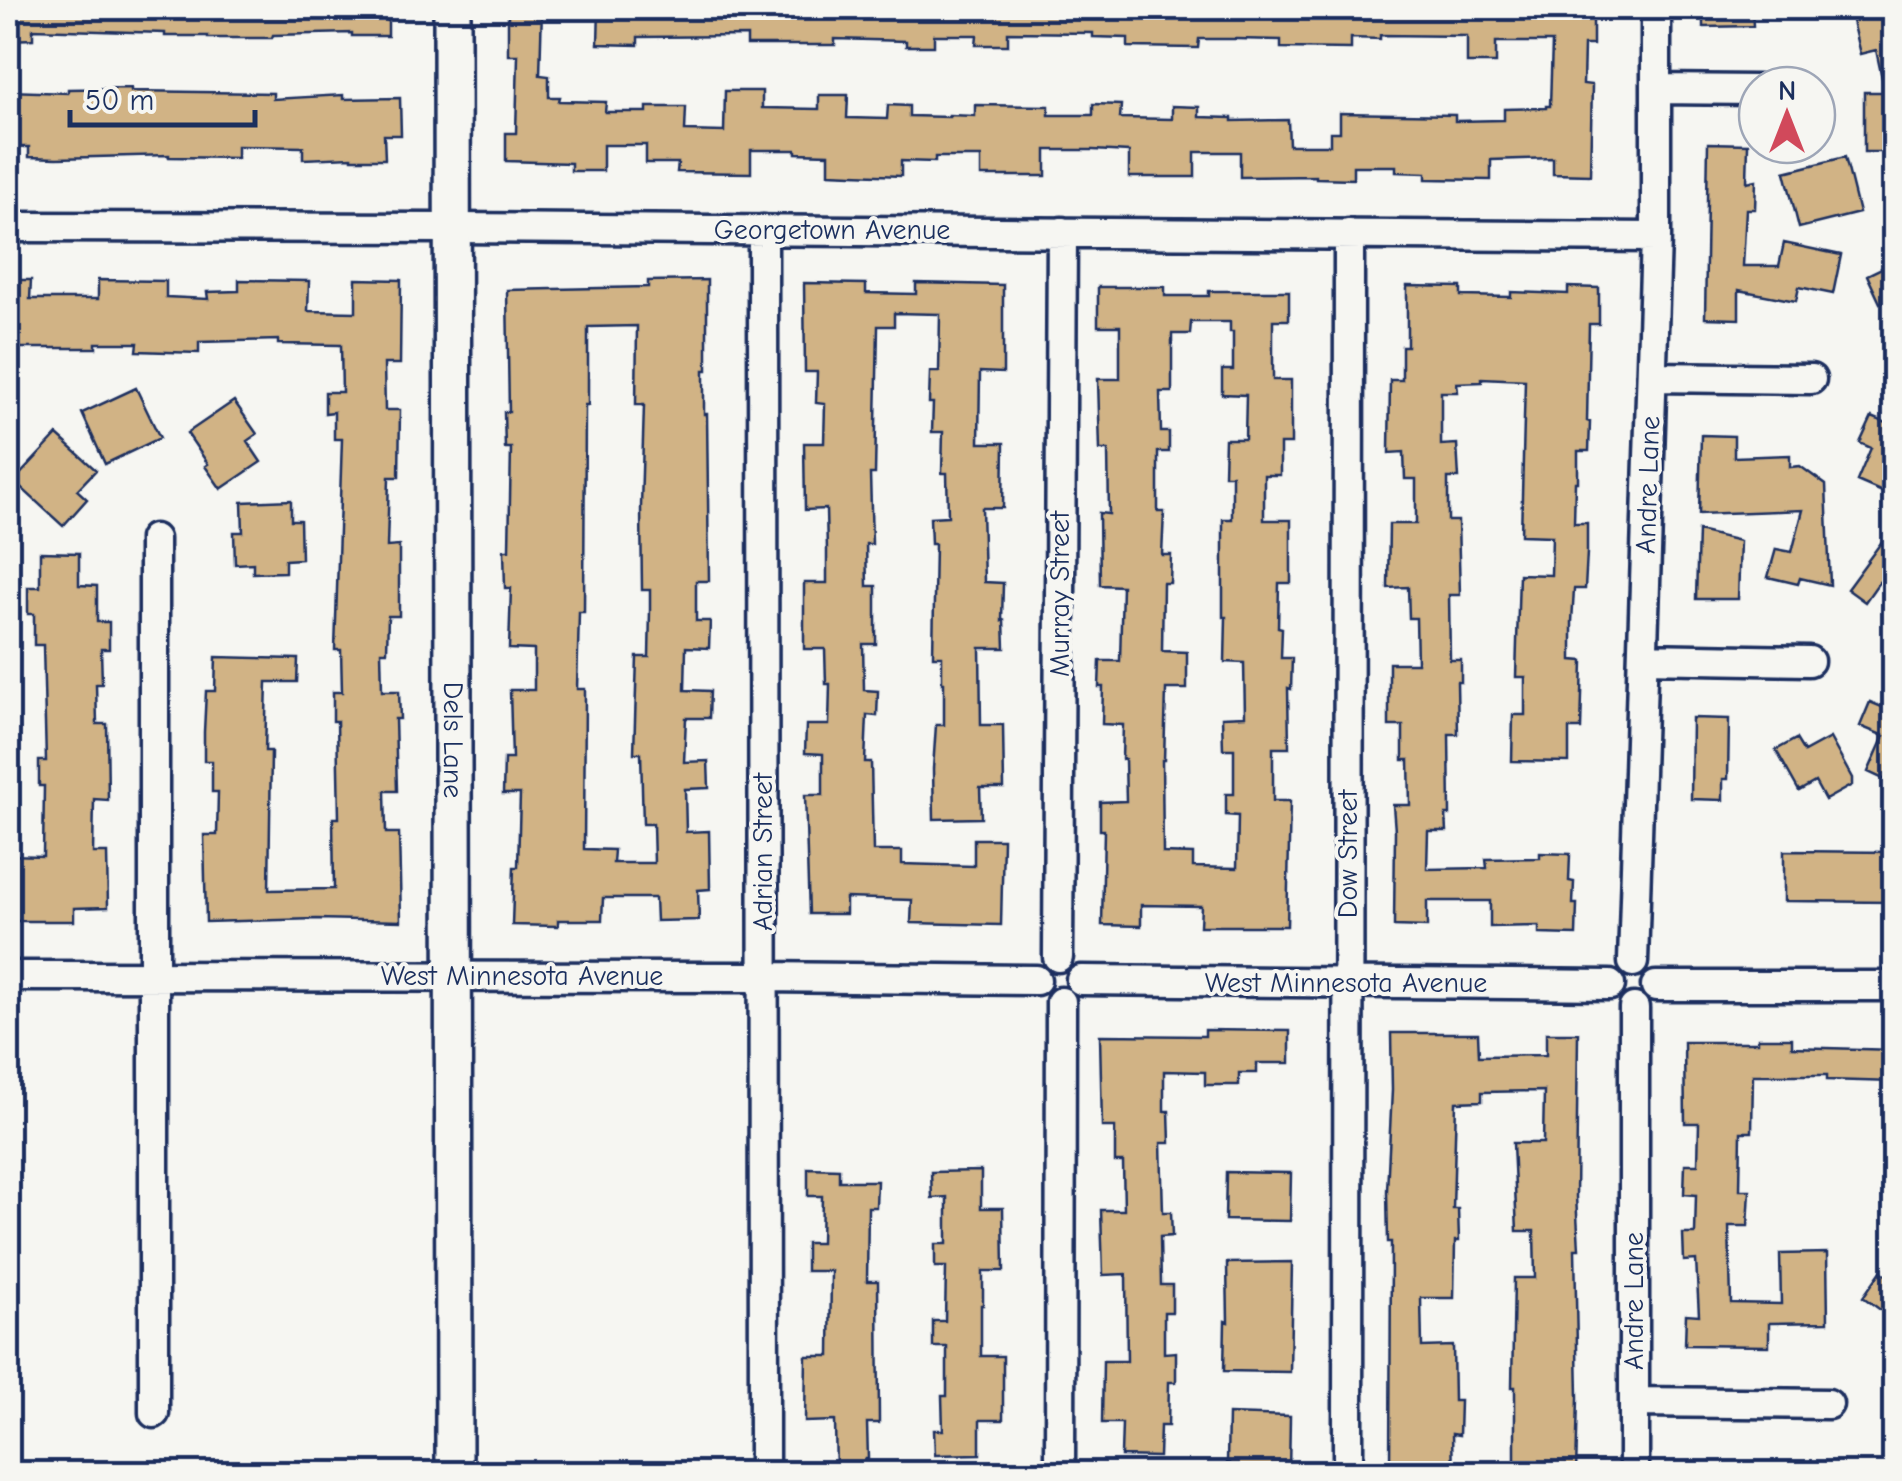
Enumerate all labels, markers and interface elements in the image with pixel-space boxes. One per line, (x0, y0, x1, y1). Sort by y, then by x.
scale bar (70, 65, 255, 127)
north arrow (1737, 65, 1837, 165)
text: N (1778, 75, 1796, 107)
text: 50 m (85, 83, 154, 118)
street label: Georgetown Avenue (714, 214, 950, 246)
street label: Andre Lane (1630, 415, 1666, 555)
street label: Murray Street (1044, 510, 1076, 677)
street label: Dels Lane (437, 682, 469, 798)
street label: Adrian Street (747, 772, 779, 931)
street label: Dow Street (1332, 789, 1364, 918)
street label: West Minnesota Avenue (381, 960, 663, 992)
street label: West Minnesota Avenue (1205, 967, 1487, 999)
street label: Andre Lane (1618, 1232, 1650, 1370)

